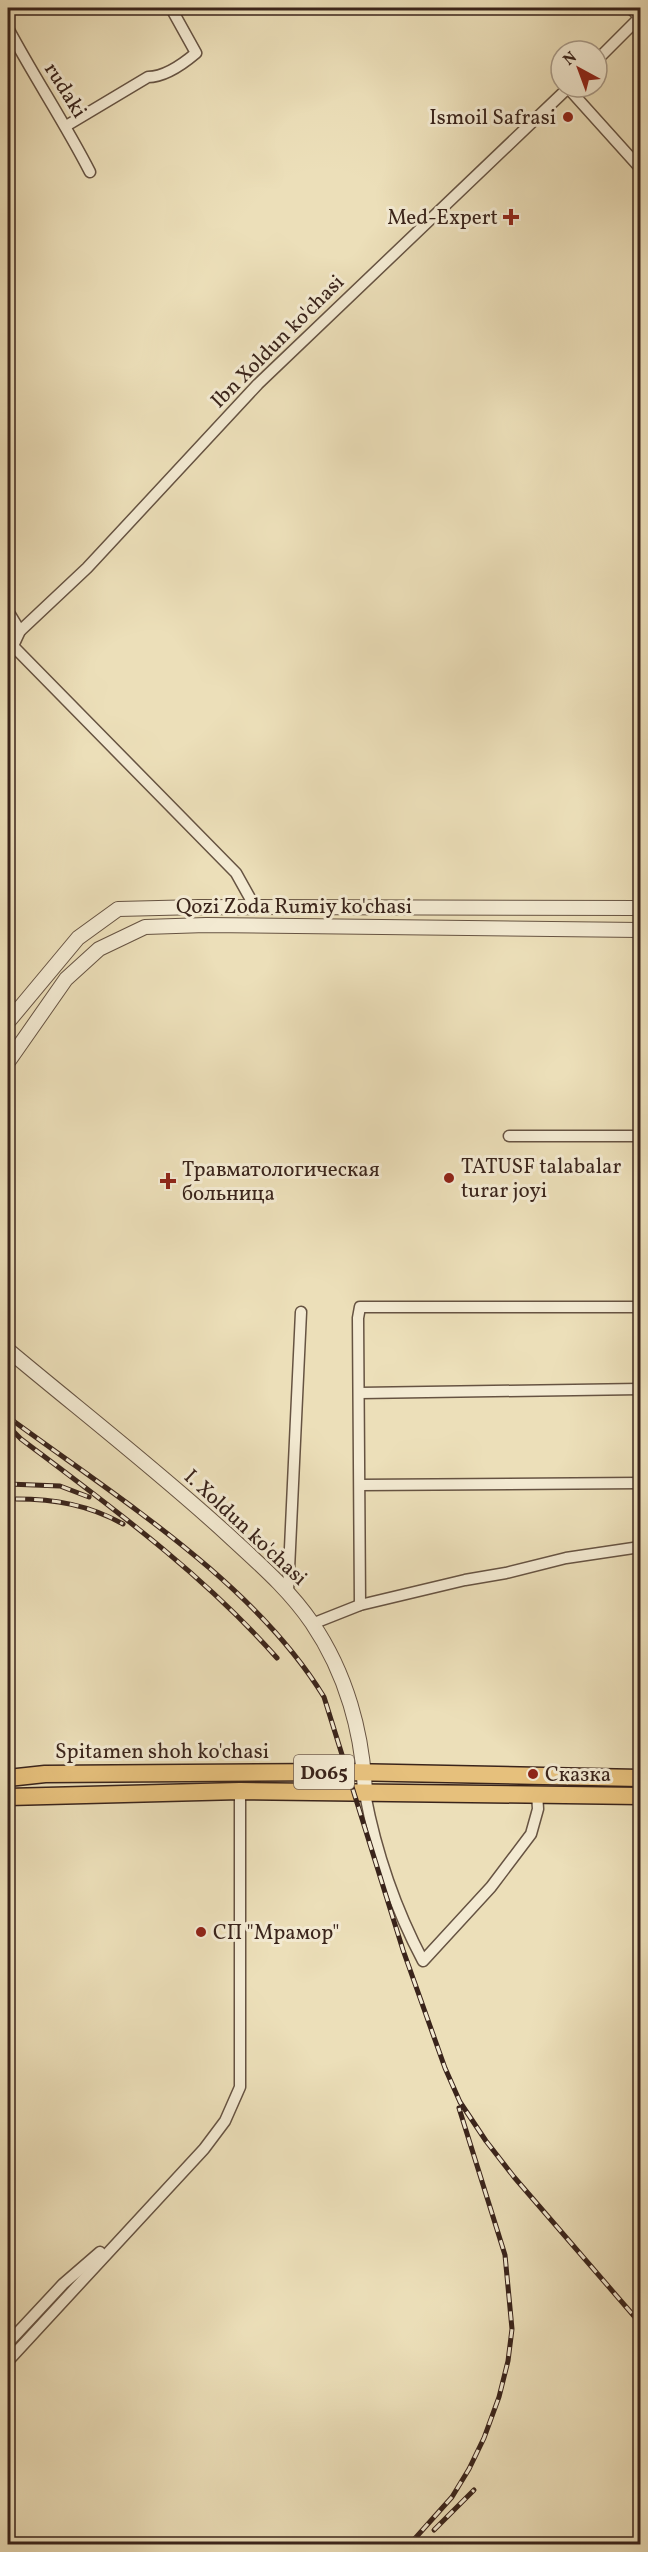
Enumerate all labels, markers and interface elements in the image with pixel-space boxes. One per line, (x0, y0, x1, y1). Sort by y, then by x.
north arrow (549, 39, 609, 99)
text: N (559, 47, 582, 71)
street label: rudaki (36, 57, 93, 124)
place label: Ismoil Safrasi (429, 104, 556, 133)
marker: Ismoil Safrasi (561, 110, 575, 124)
place label: Med-Expert (387, 204, 498, 233)
marker: Med-Expert (502, 208, 520, 226)
street label: Ibn Xoldun ko'chasi (205, 269, 351, 415)
street label: Qozi Zoda Rumiy ko'chasi (176, 893, 412, 922)
place label: TATUSF talabalar turar joyi (461, 1153, 621, 1206)
place label: Травматологическая больница (182, 1156, 380, 1209)
marker: TATUSF talabalar turar joyi (442, 1171, 456, 1185)
marker: Травматологическая больница (159, 1172, 177, 1190)
street label: I. Xoldun ko'chasi (177, 1463, 313, 1593)
street label: Spitamen shoh ko'chasi (55, 1738, 269, 1767)
road number: D065 (294, 1755, 354, 1789)
place label: Сказка (545, 1761, 611, 1790)
marker: Сказка (526, 1767, 540, 1781)
place label: СП "Мрамор" (213, 1919, 339, 1948)
marker: СП "Мрамор" (194, 1925, 208, 1939)

